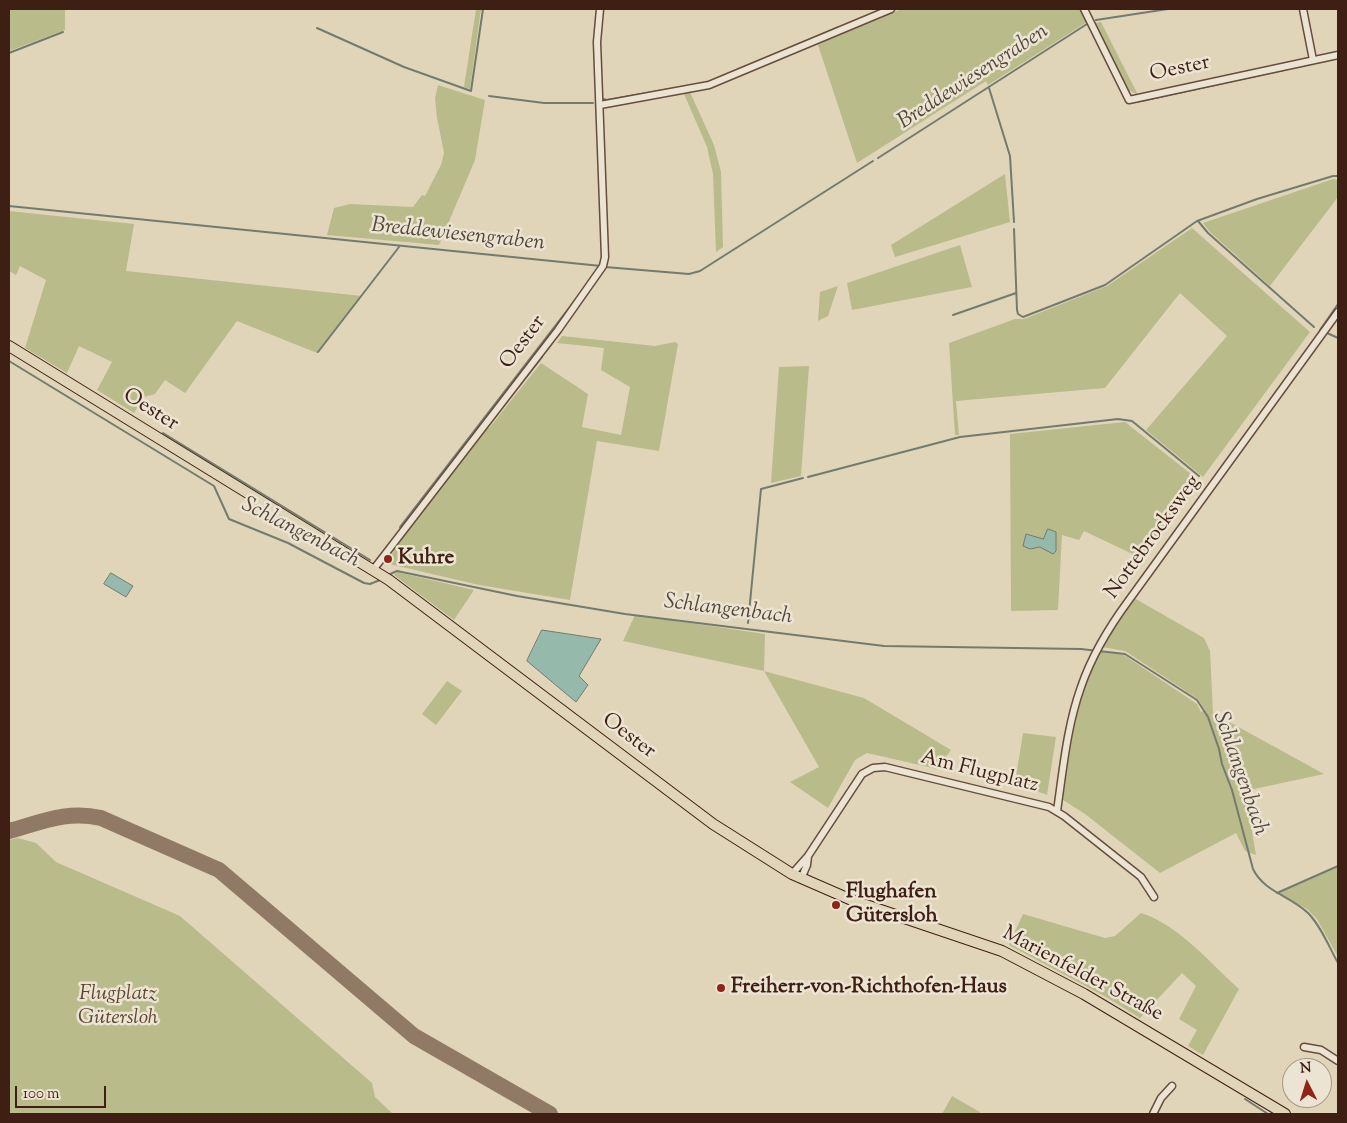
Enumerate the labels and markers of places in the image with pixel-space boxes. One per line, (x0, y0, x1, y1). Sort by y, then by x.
place label: Kuhre (398, 546, 454, 572)
marker: Kuhre (382, 553, 394, 565)
place label: Flughafen Gütersloh (846, 880, 938, 930)
marker: Flughafen Gütersloh (830, 899, 842, 911)
place label: Freiherr-von-Richthofen-Haus (731, 975, 1007, 1001)
marker: Freiherr-von-Richthofen-Haus (715, 982, 727, 994)

